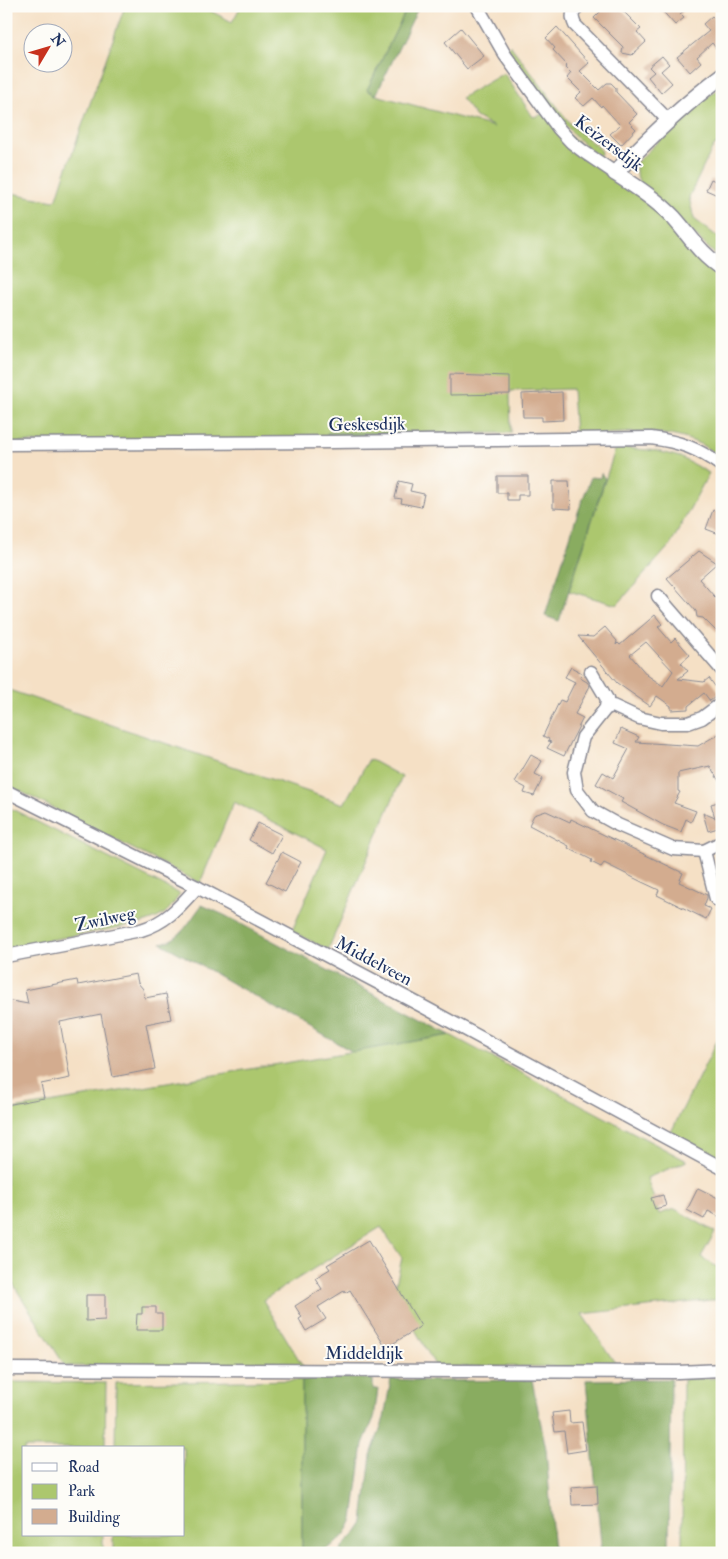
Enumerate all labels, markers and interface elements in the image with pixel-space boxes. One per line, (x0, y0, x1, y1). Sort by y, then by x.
north arrow (22, 22, 72, 72)
text: N (47, 29, 69, 51)
street label: Keizersdijk (570, 110, 648, 177)
street label: Geskesdijk (328, 412, 406, 437)
street label: Zwilweg (73, 902, 138, 937)
street label: Middelveen (331, 932, 416, 991)
street label: Middeldijk (325, 1342, 403, 1365)
legend (22, 1446, 185, 1536)
text: Road (68, 1458, 100, 1477)
text: Park (68, 1482, 95, 1501)
text: Building (68, 1508, 120, 1527)

